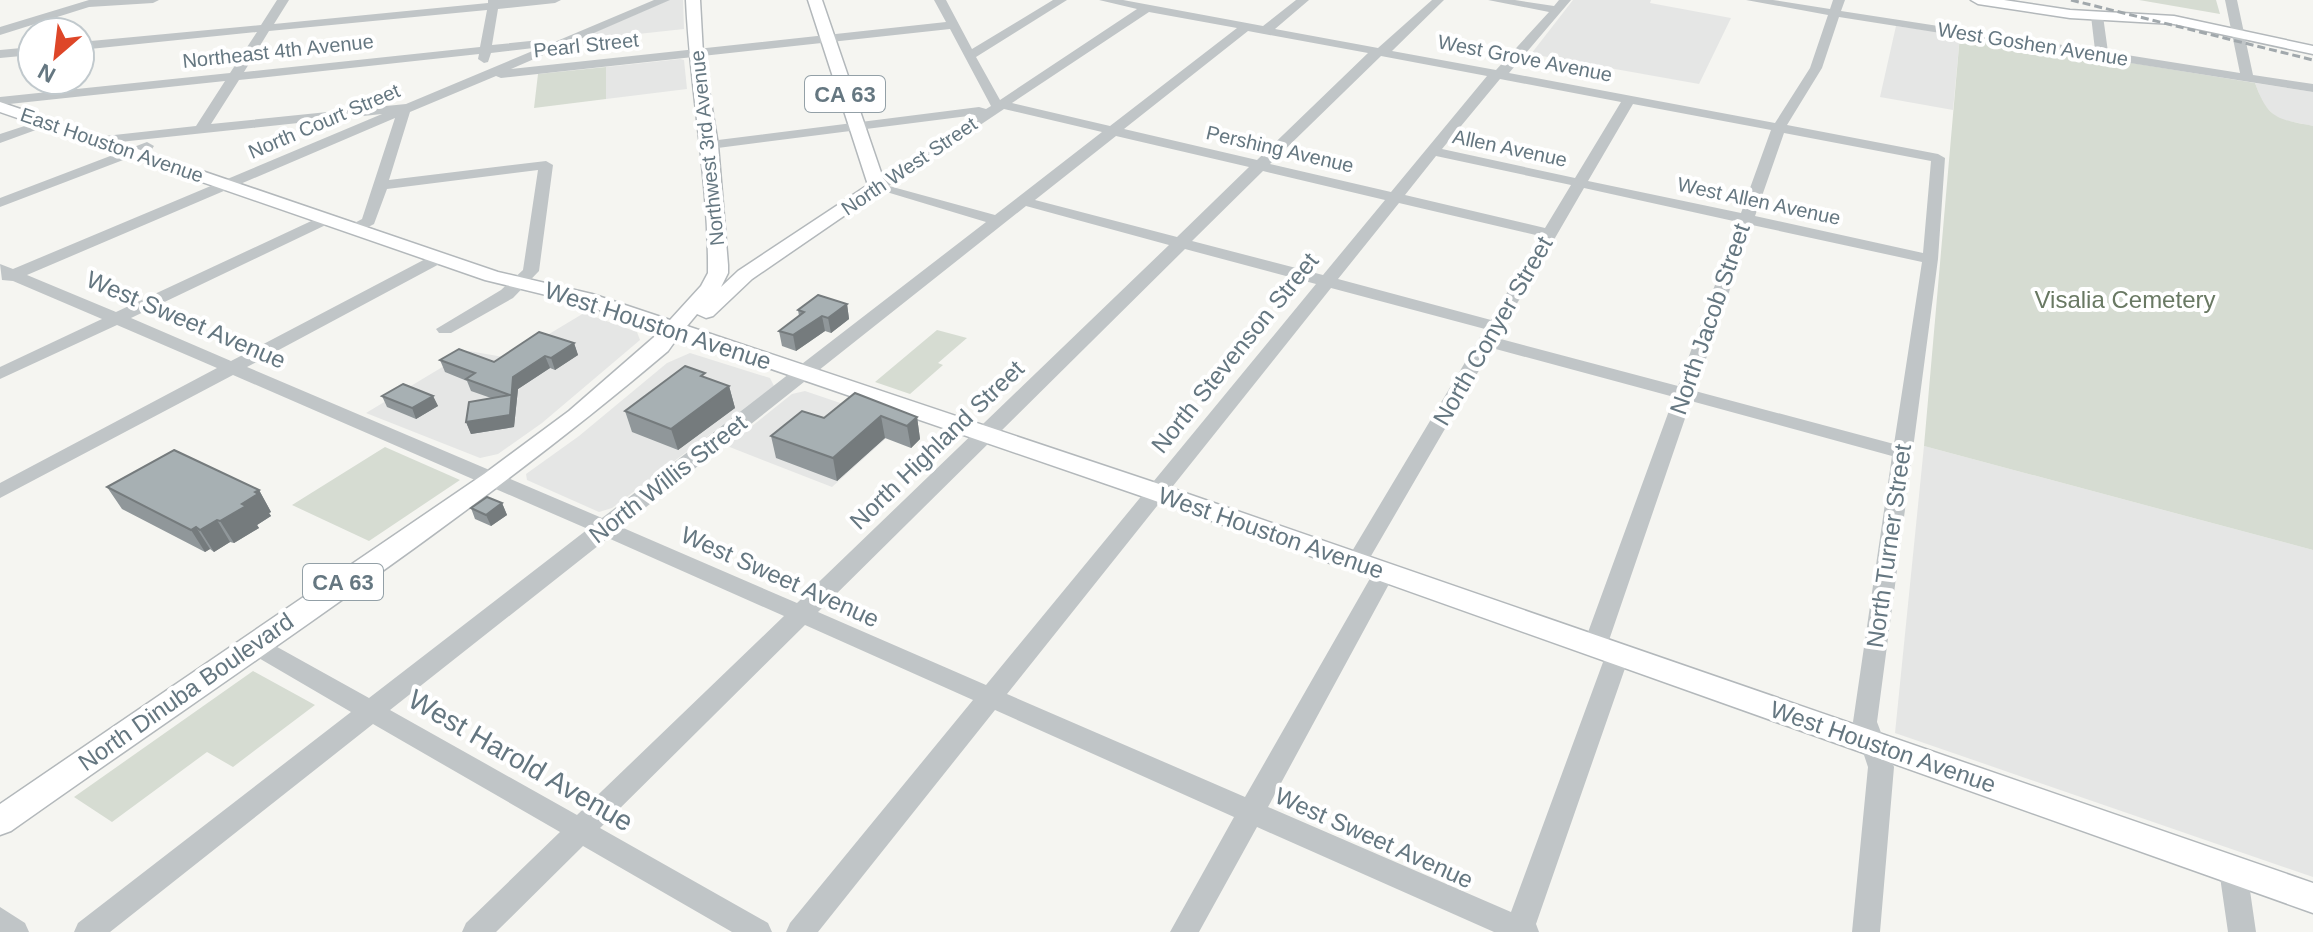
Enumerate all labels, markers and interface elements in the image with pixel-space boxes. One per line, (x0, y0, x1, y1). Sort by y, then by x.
north arrow (16, 16, 96, 96)
street label: West Goshen Avenue (1936, 18, 2130, 70)
street label: Pearl Street (532, 28, 640, 61)
street label: Northeast 4th Avenue (181, 30, 375, 72)
street label: West Grove Avenue (1436, 30, 1614, 86)
street label: Northwest 3rd Avenue (686, 49, 728, 247)
text: N (34, 58, 60, 88)
road number: CA 63 (805, 76, 885, 112)
street label: North Court Street (245, 79, 403, 163)
street label: East Houston Avenue (18, 103, 206, 187)
street label: North West Street (837, 112, 981, 219)
street label: Pershing Avenue (1204, 121, 1356, 177)
street label: Allen Avenue (1451, 125, 1569, 171)
street label: West Allen Avenue (1676, 173, 1842, 229)
street label: North Jacob Street (1664, 220, 1755, 418)
street label: North Conyer Street (1428, 231, 1558, 430)
street label: North Stevenson Street (1146, 247, 1324, 458)
street label: West Sweet Avenue (82, 265, 290, 374)
street label: West Houston Avenue (541, 276, 775, 375)
park label: Visalia Cemetery (2035, 286, 2215, 313)
street label: North Highland Street (844, 355, 1029, 535)
street label: North Willis Street (584, 409, 752, 548)
street label: North Turner Street (1861, 442, 1916, 650)
street label: West Houston Avenue (1155, 481, 1387, 584)
street label: West Sweet Avenue (677, 521, 883, 632)
road number: CA 63 (303, 564, 383, 600)
street label: North Dinuba Boulevard (73, 607, 298, 776)
street label: West Harold Avenue (403, 683, 639, 837)
street label: West Houston Avenue (1767, 695, 1999, 798)
street label: West Sweet Avenue (1271, 782, 1477, 893)

